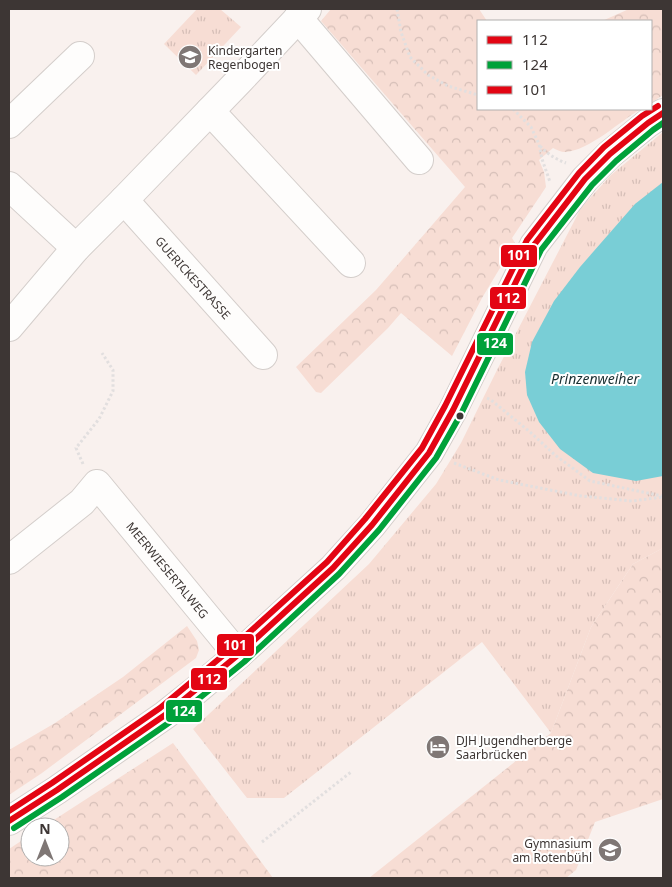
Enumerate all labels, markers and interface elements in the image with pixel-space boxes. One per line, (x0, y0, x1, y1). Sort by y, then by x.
legend (477, 20, 652, 110)
text: 112 (522, 29, 548, 49)
place label: Kindergarten Regenbogen (208, 42, 283, 73)
school or university icon: Kindergarten Regenbogen (177, 44, 203, 70)
text: 124 (522, 54, 548, 74)
text: 101 (522, 79, 548, 99)
street label: GUERICKESTRASSE (152, 232, 235, 322)
line badge: 101 (500, 244, 538, 268)
text: 101 (507, 245, 531, 264)
line badge: 112 (489, 286, 527, 310)
text: 112 (496, 288, 520, 307)
line badge: 124 (476, 332, 514, 356)
text: 124 (483, 333, 507, 352)
water label: Prinzenweiher (551, 369, 639, 388)
unlabelled marker (455, 411, 465, 421)
street label: MEERWIESERTALWEG (123, 518, 213, 622)
line badge: 101 (216, 633, 255, 657)
text: 101 (223, 635, 247, 654)
line badge: 112 (190, 667, 228, 691)
text: 112 (197, 669, 221, 688)
line badge: 124 (165, 699, 203, 723)
text: 124 (172, 701, 196, 720)
place label: DJH Jugendherberge Saarbrücken (456, 732, 572, 763)
hotel icon: DJH Jugendherberge Saarbrücken (425, 734, 451, 760)
north arrow (20, 817, 70, 867)
text: N (39, 819, 51, 838)
place label: Gymnasium am Rotenbühl (512, 835, 592, 866)
school or university icon: Gymnasium am Rotenbühl (597, 837, 623, 863)

